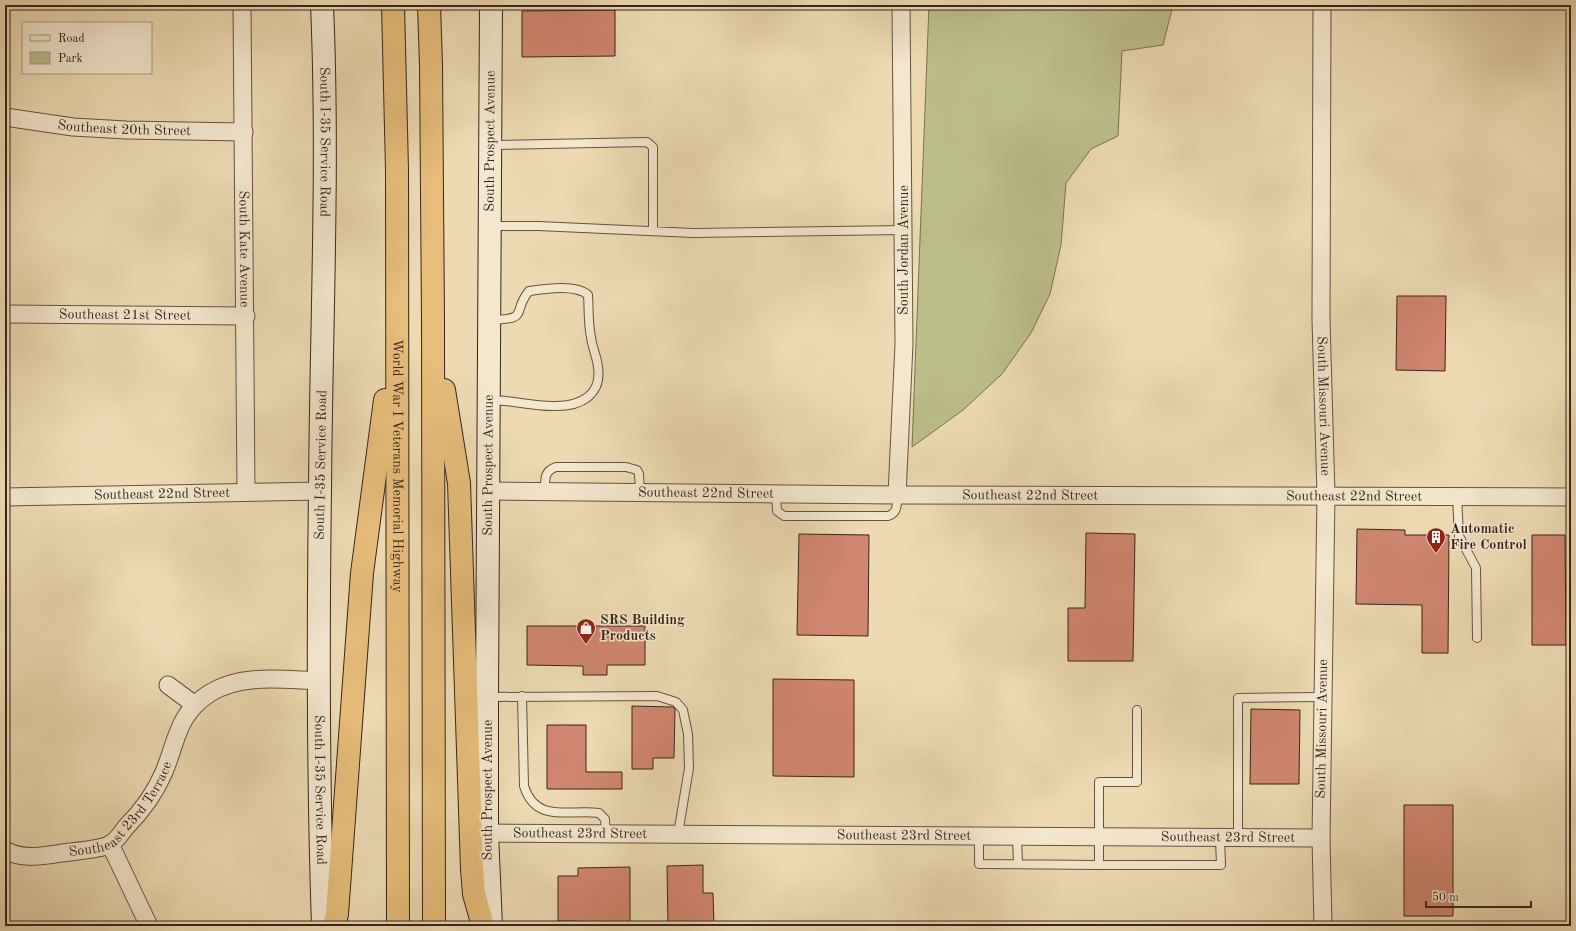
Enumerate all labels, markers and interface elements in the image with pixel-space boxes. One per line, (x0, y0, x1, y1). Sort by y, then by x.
legend (22, 22, 152, 74)
text: Road (58, 33, 85, 45)
text: Park (58, 53, 83, 65)
street label: South I-35 Service Road (317, 67, 332, 217)
street label: South Prospect Avenue (483, 71, 498, 212)
street label: Southeast 20th Street (57, 118, 191, 138)
street label: South Jordan Avenue (897, 185, 911, 315)
street label: South Kate Avenue (237, 190, 251, 307)
street label: Southeast 21st Street (59, 307, 191, 323)
street label: South Missouri Avenue (1314, 336, 1332, 476)
street label: World War I Veterans Memorial Highway (390, 339, 405, 593)
street label: South I-35 Service Road (313, 390, 329, 540)
street label: South Prospect Avenue (481, 395, 496, 536)
street label: Southeast 22nd Street (638, 485, 774, 501)
street label: Southeast 22nd Street (94, 486, 230, 502)
street label: Southeast 22nd Street (962, 488, 1098, 503)
street label: Southeast 22nd Street (1286, 489, 1422, 504)
place label: Automatic Fire Control (1450, 522, 1527, 552)
building icon: Automatic Fire Control (1425, 526, 1447, 554)
place label: SRS Building Products (600, 613, 685, 643)
shop icon: SRS Building Products (575, 617, 597, 645)
street label: South Missouri Avenue (1314, 659, 1330, 799)
street label: South I-35 Service Road (312, 715, 328, 865)
street label: South Prospect Avenue (481, 720, 495, 860)
street label: Southeast 23rd Terrace (68, 760, 174, 859)
street label: Southeast 23rd Street (513, 826, 647, 841)
street label: Southeast 23rd Street (837, 828, 971, 843)
street label: Southeast 23rd Street (1161, 830, 1295, 845)
scale bar (1426, 883, 1531, 909)
text: 50 m (1432, 891, 1459, 904)

